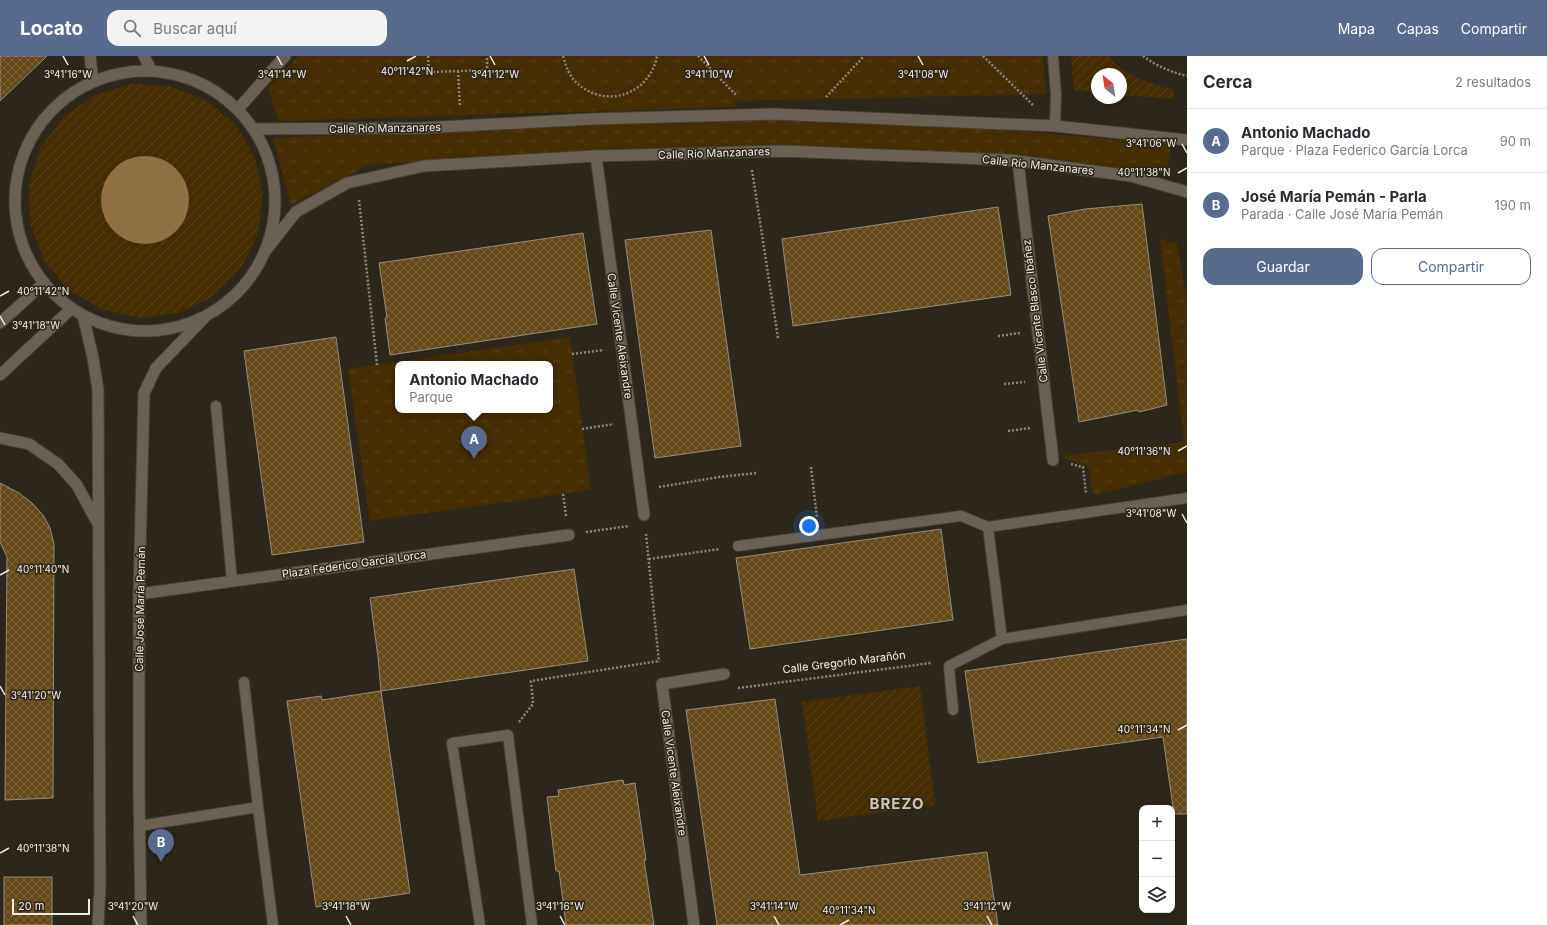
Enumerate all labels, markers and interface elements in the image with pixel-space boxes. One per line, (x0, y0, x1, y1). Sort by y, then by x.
search box (107, 10, 387, 46)
text: Locato (20, 17, 83, 40)
icon: search (121, 17, 143, 39)
text: Buscar aquí (153, 19, 237, 38)
text: Mapa (1338, 20, 1375, 37)
text: Capas (1397, 20, 1439, 37)
text: Compartir (1461, 20, 1527, 37)
text: 40°11'42"N (381, 65, 433, 77)
text: 3°41'16"W (44, 68, 92, 80)
text: 3°41'14"W (258, 68, 306, 80)
text: 3°41'12"W (471, 68, 519, 80)
text: 3°41'10"W (685, 68, 733, 80)
text: 3°41'08"W (898, 68, 948, 80)
north arrow (1091, 68, 1127, 104)
text: Cerca (1203, 72, 1252, 92)
text: 2 resultados (1455, 74, 1531, 90)
street label: Calle Río Manzanares (329, 120, 441, 136)
text: Antonio Machado (1241, 123, 1370, 142)
text: A (1211, 133, 1221, 149)
text: 90 m (1500, 133, 1531, 149)
text: 3°41'06"W (1126, 137, 1176, 149)
text: Parque · Plaza Federico García Lorca (1241, 142, 1468, 158)
street label: Calle Río Manzanares (658, 144, 770, 162)
street label: Calle Río Manzanares (981, 152, 1095, 178)
text: 40°11'38"N (1117, 166, 1171, 178)
text: José María Pemán - Parla (1241, 187, 1427, 206)
text: B (1212, 197, 1220, 213)
text: 190 m (1494, 197, 1531, 213)
text: Parada · Calle José María Pemán (1241, 206, 1443, 222)
street label: Calle Vicente Blasco Ibáñez (1019, 239, 1051, 383)
button: Guardar (1203, 248, 1363, 285)
button: Compartir (1371, 248, 1531, 285)
street label: Calle Vicente Aleixandre (604, 272, 636, 400)
text: 40°11'42"N (17, 285, 69, 297)
text: 3°41'18"W (12, 319, 60, 331)
popup (395, 361, 553, 413)
text: Antonio Machado (409, 370, 539, 389)
text: Parque (409, 389, 453, 405)
pin: A (461, 426, 487, 459)
text: 40°11'36"N (1117, 445, 1171, 457)
text: 3°41'08"W (1126, 507, 1176, 519)
your location (799, 516, 819, 536)
street label: Calle José María Pemán (132, 546, 148, 672)
street label: Plaza Federico García Lorca (281, 547, 427, 581)
text: 40°11'40"N (17, 563, 69, 575)
street label: Calle Gregorio Marañón (782, 648, 906, 676)
text: 3°41'20"W (11, 689, 61, 701)
street label: Calle Vicente Aleixandre (658, 709, 690, 837)
text: 40°11'34"N (1117, 723, 1171, 735)
district label: BREZO (870, 794, 924, 813)
map controls (1139, 805, 1175, 913)
button: + (1139, 805, 1175, 841)
pin: B (148, 829, 174, 862)
button: − (1139, 841, 1175, 877)
text: 40°11'38"N (16, 842, 70, 854)
button: layers (1139, 877, 1175, 913)
scale bar (12, 897, 90, 916)
text: 20 m (18, 899, 44, 913)
text: 3°41'20"W (108, 900, 158, 912)
text: 3°41'18"W (322, 900, 370, 912)
text: 3°41'16"W (536, 900, 584, 912)
text: 3°41'14"W (750, 900, 798, 912)
text: 3°41'12"W (963, 900, 1011, 912)
text: 40°11'34"N (822, 904, 876, 916)

